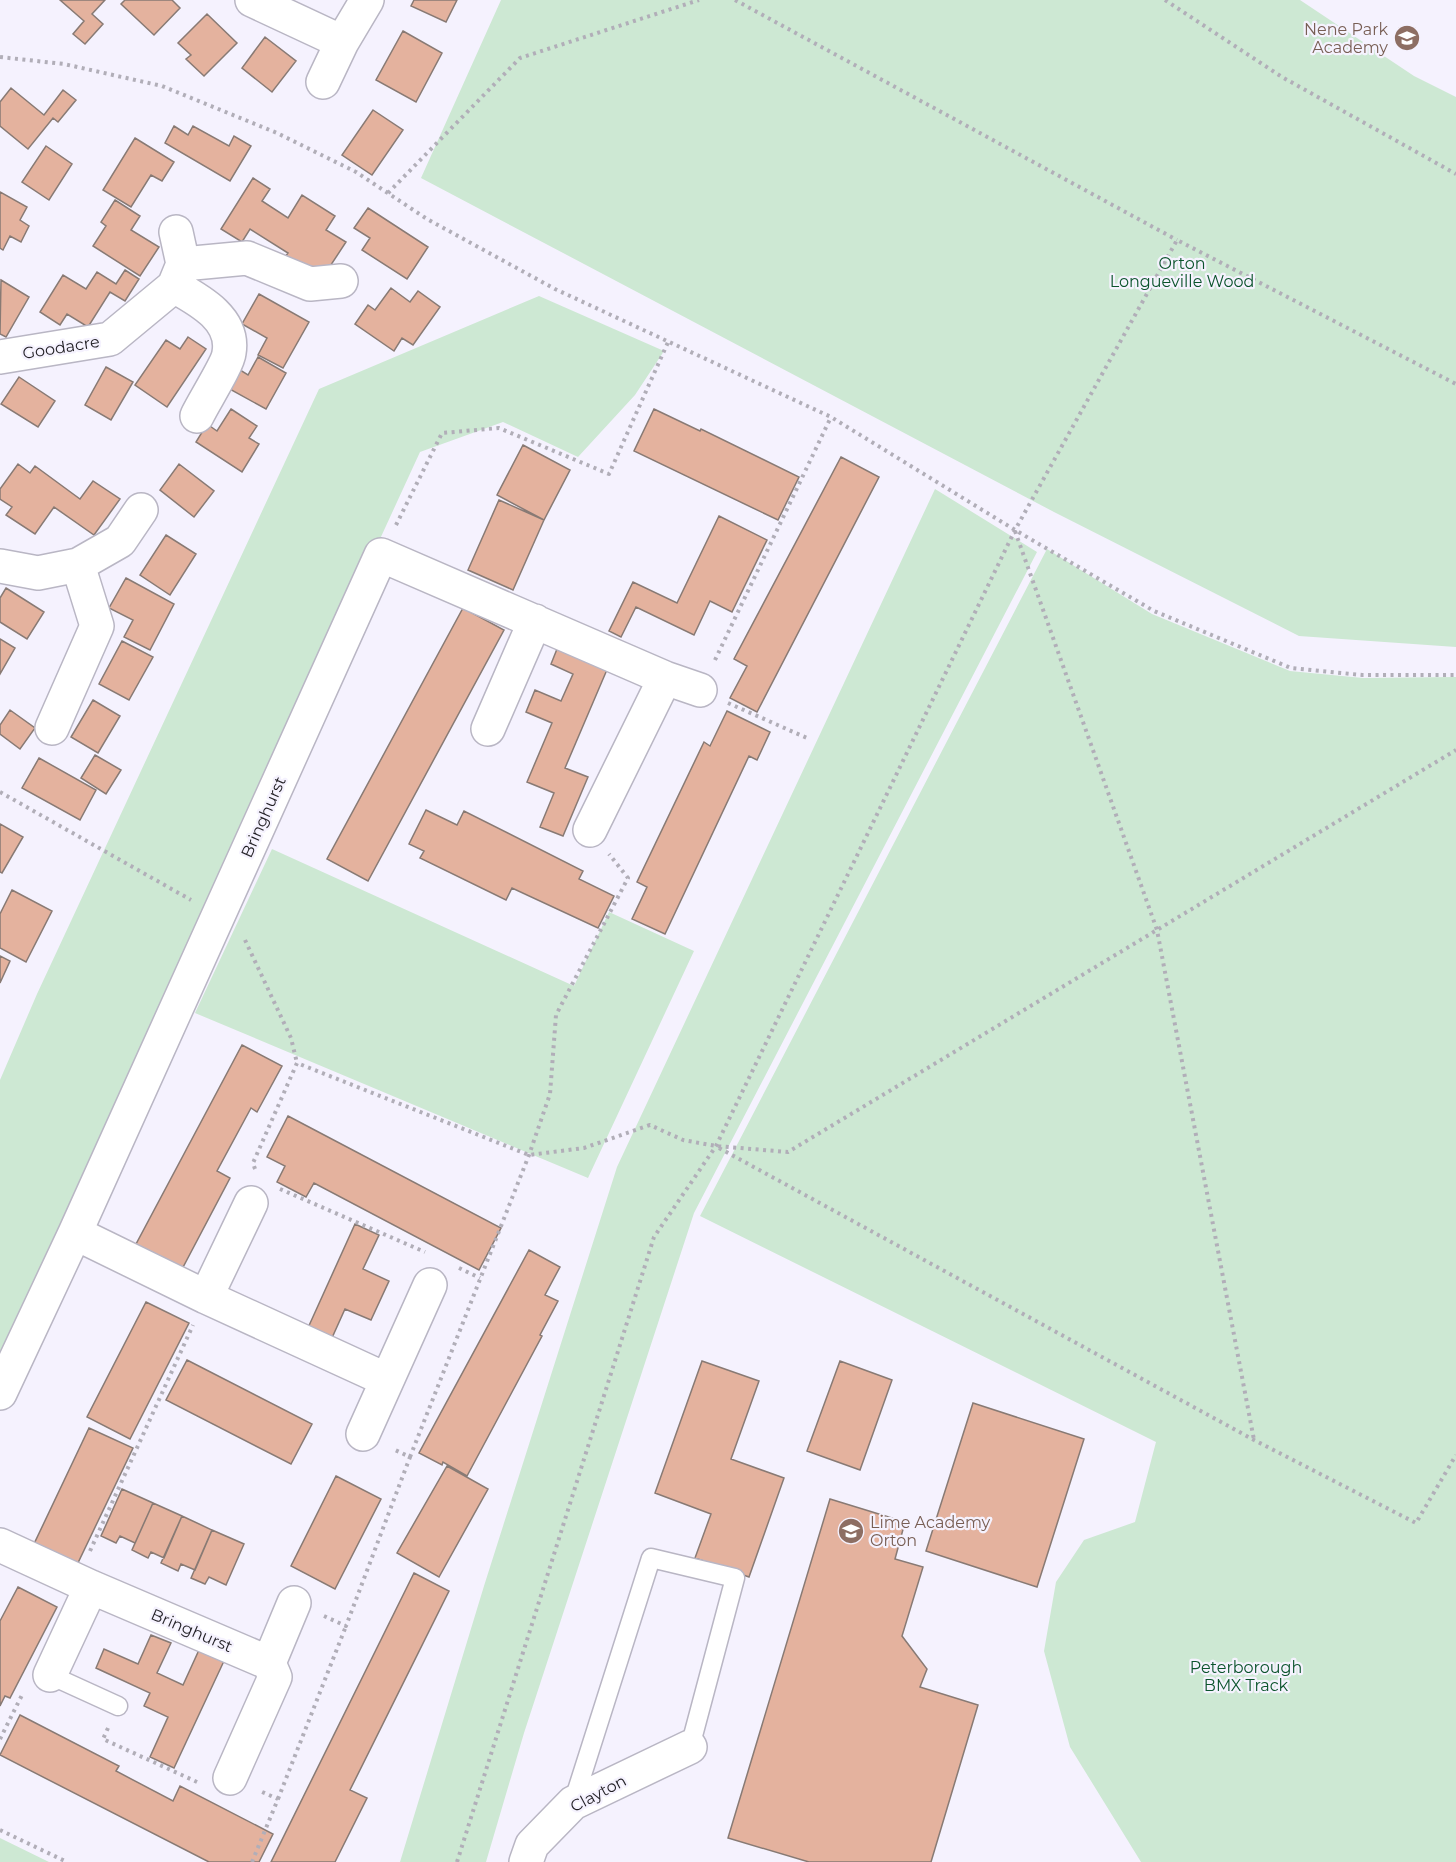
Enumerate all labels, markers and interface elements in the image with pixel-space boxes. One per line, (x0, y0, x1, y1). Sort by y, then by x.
place label: Nene Park Academy (1304, 20, 1388, 57)
school or university icon: Nene Park Academy (1392, 23, 1422, 53)
park label: Orton Longueville Wood (1110, 254, 1254, 291)
street label: Goodacre (21, 332, 101, 363)
street label: Bringhurst (237, 773, 290, 861)
place label: Lime Academy Orton (870, 1513, 991, 1550)
school or university icon: Lime Academy Orton (836, 1516, 866, 1546)
street label: Bringhurst (148, 1605, 236, 1656)
park label: Peterborough BMX Track (1190, 1658, 1302, 1695)
street label: Clayton (567, 1771, 629, 1816)

